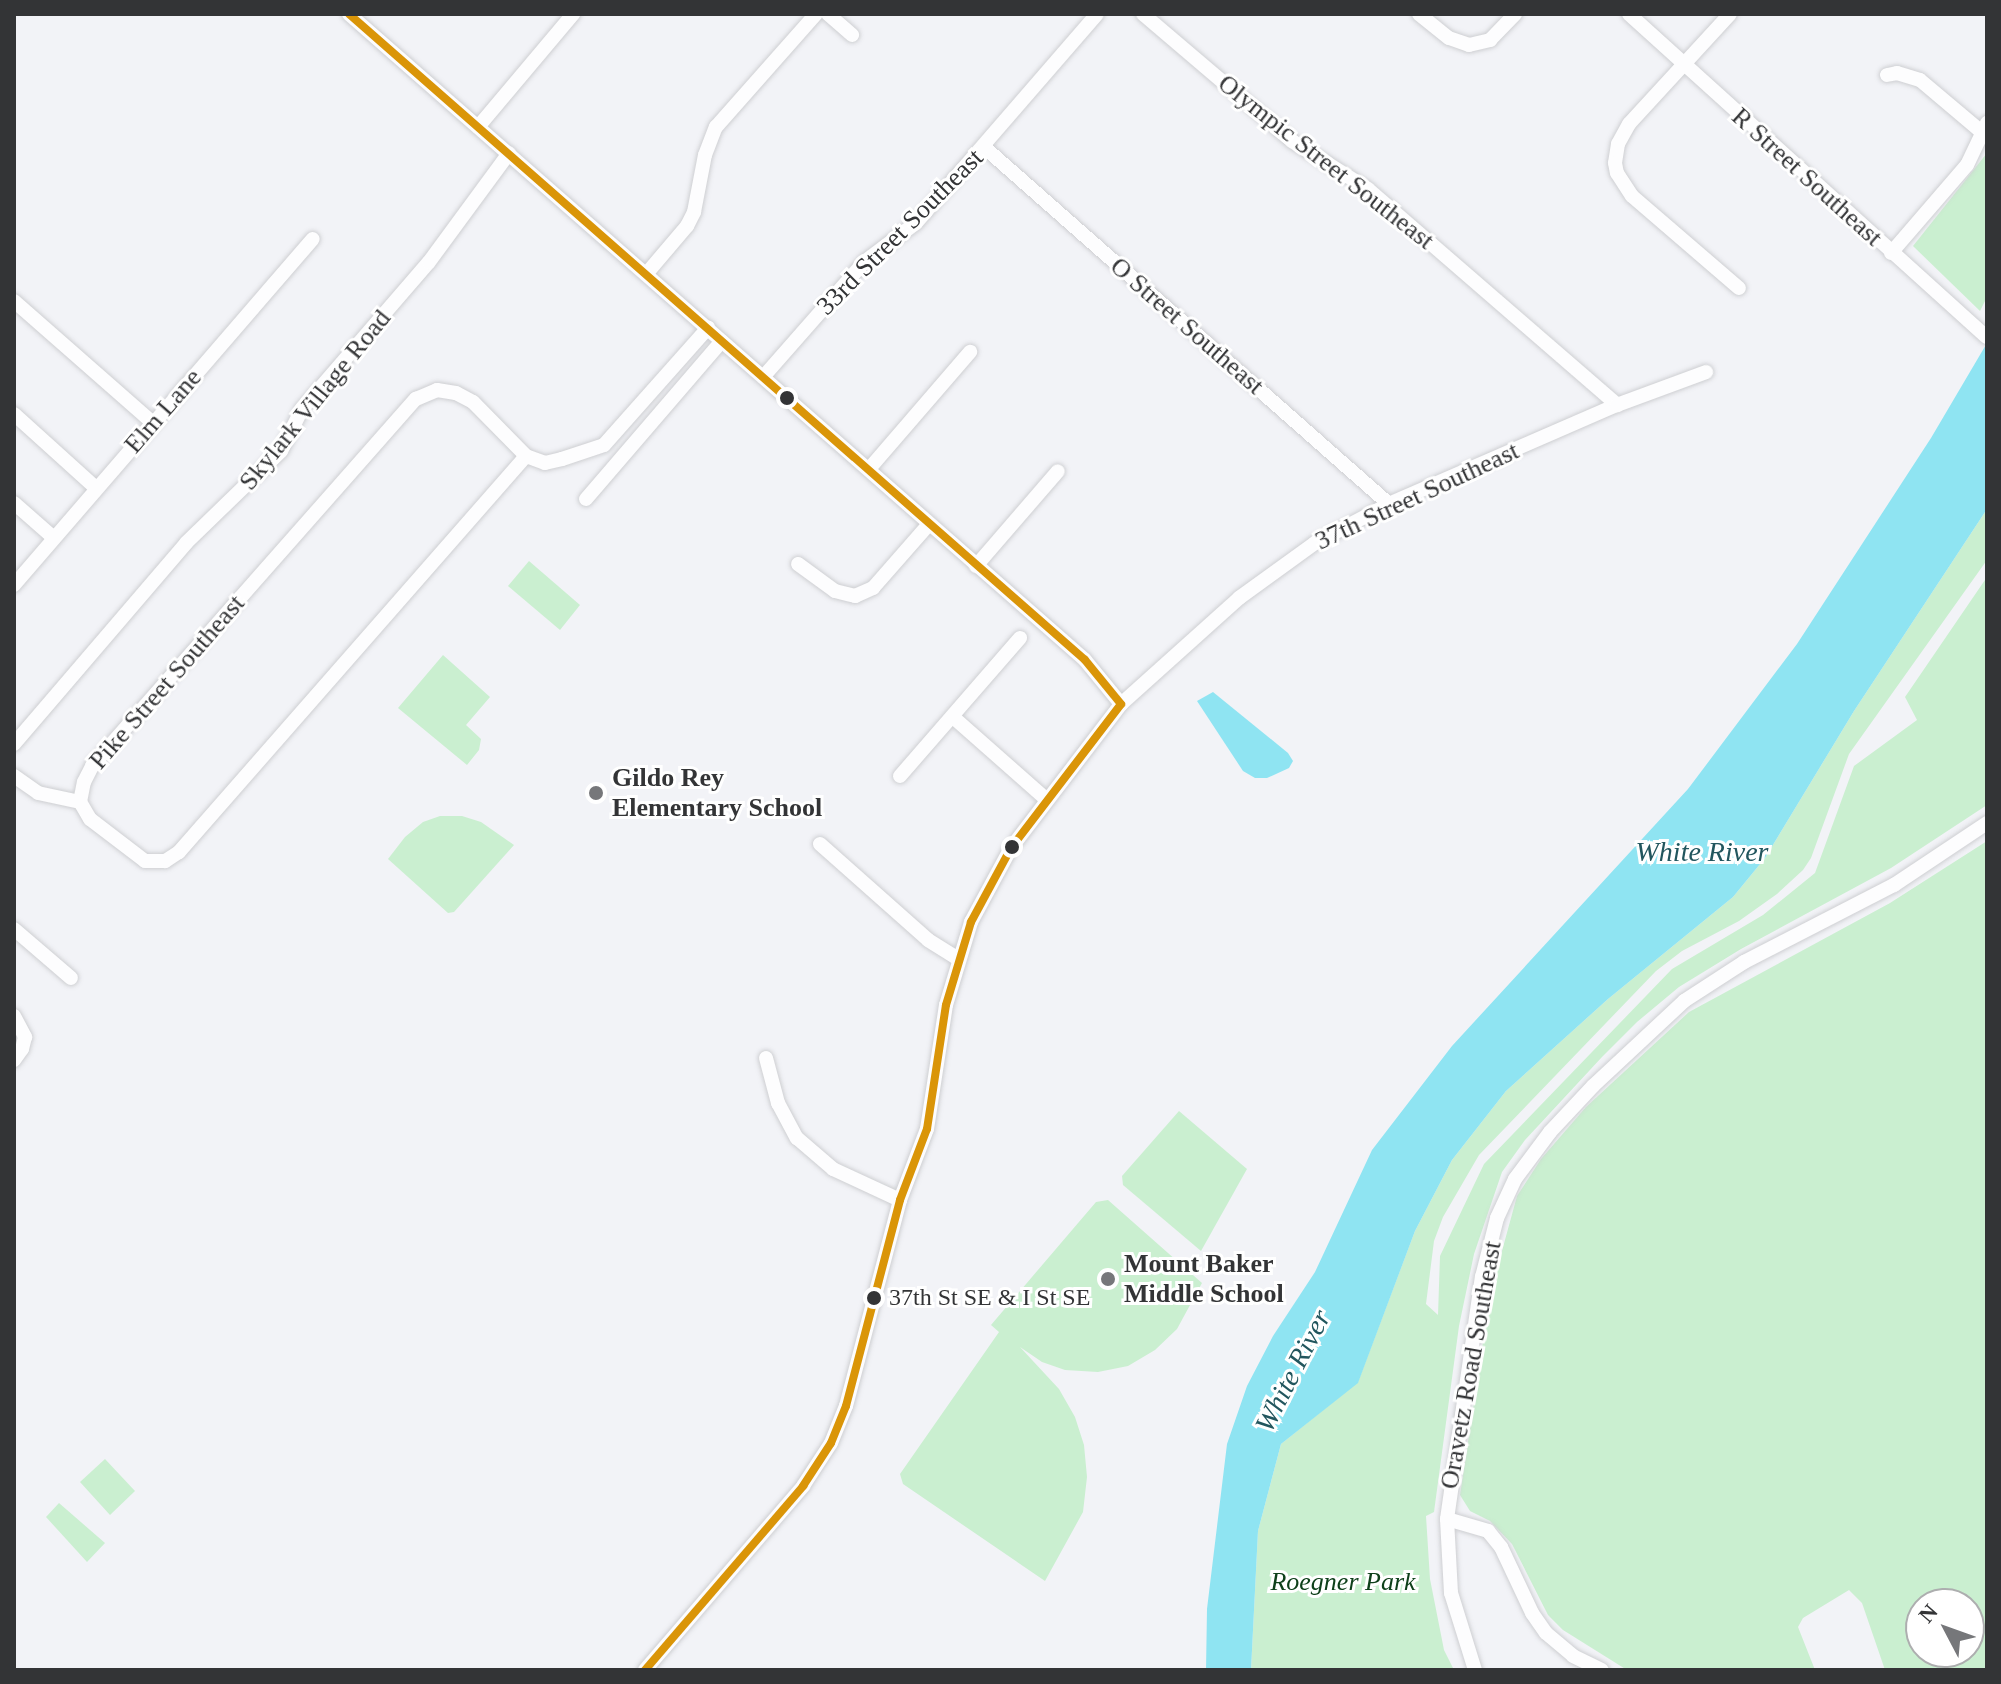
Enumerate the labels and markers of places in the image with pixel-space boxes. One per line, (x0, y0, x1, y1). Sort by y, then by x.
unlabelled marker (779, 390, 795, 406)
place label: Gildo Rey Elementary School (612, 762, 822, 824)
marker: Gildo Rey Elementary School (587, 784, 605, 802)
unlabelled marker (1004, 839, 1020, 855)
place label: Mount Baker Middle School (1124, 1248, 1284, 1310)
marker: Mount Baker Middle School (1099, 1270, 1117, 1288)
place label: 37th St SE & I St SE (889, 1284, 1090, 1312)
marker: 37th St SE & I St SE (866, 1290, 882, 1306)

